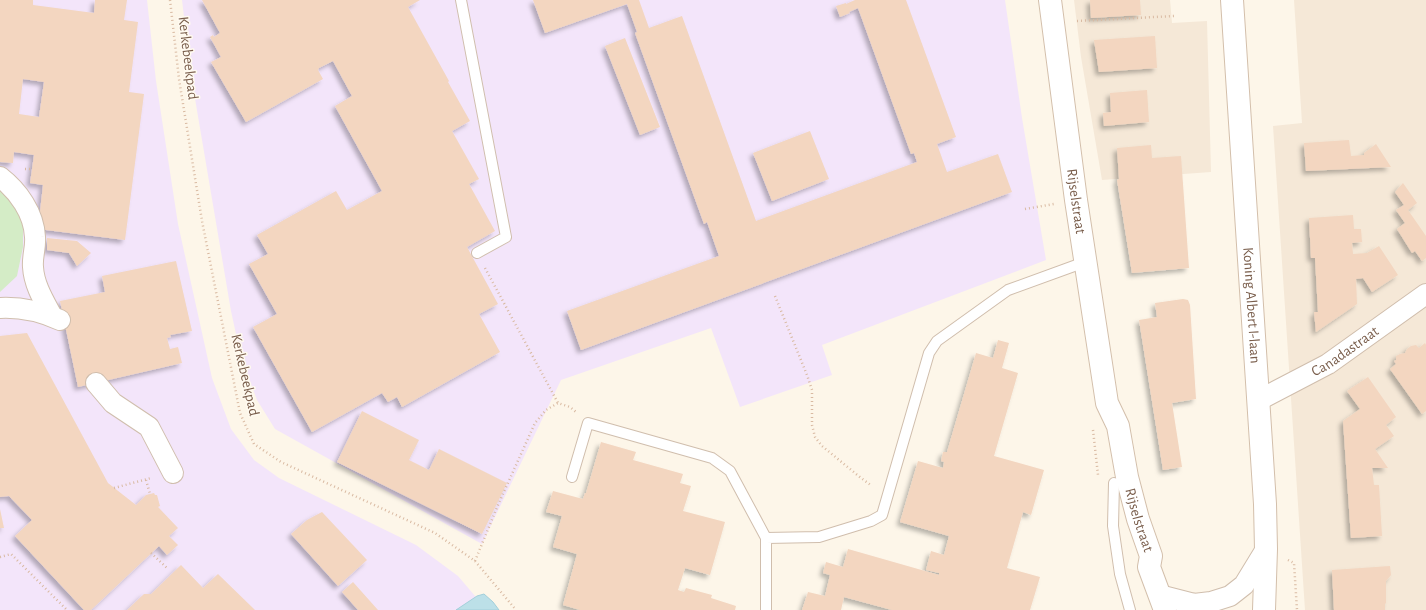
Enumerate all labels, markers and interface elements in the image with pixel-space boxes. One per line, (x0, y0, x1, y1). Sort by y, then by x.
street label: Kerkebeekpad (175, 15, 201, 101)
street label: Rijselstraat (1064, 168, 1089, 235)
street label: Koning Albert I-laan (1241, 247, 1263, 364)
street label: Canadastraat (1309, 323, 1381, 379)
street label: Kerkebeekpad (228, 332, 262, 418)
street label: Rijselstraat (1123, 486, 1156, 554)

